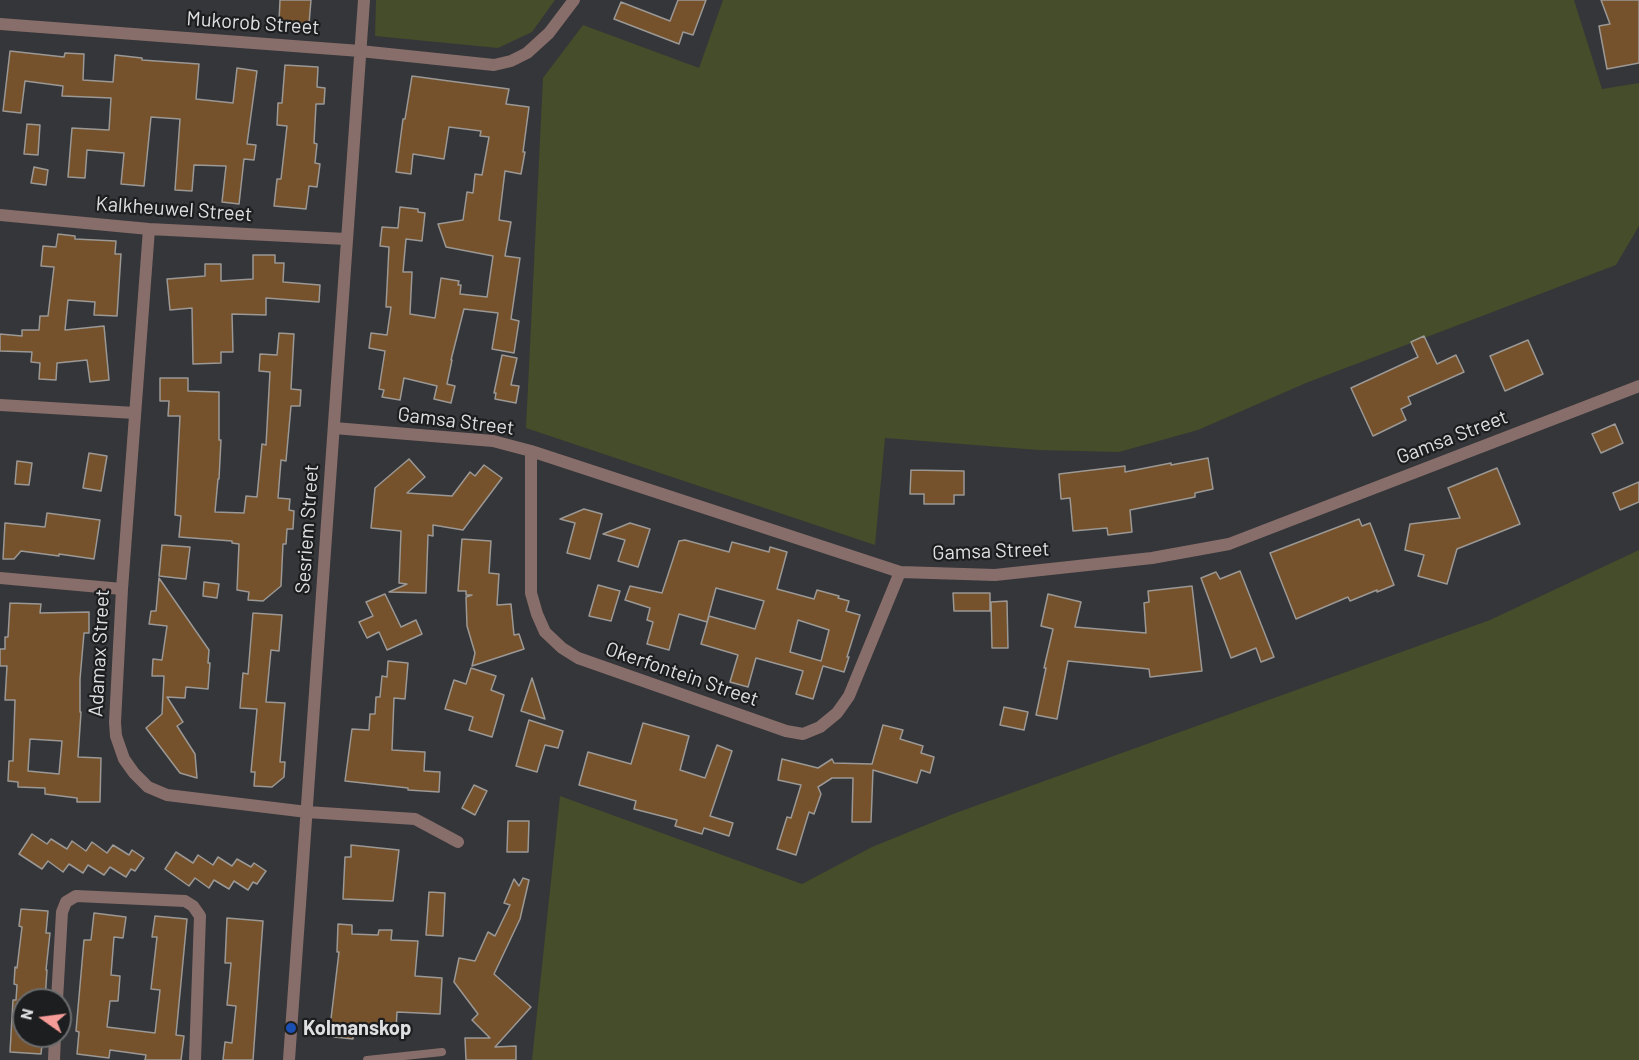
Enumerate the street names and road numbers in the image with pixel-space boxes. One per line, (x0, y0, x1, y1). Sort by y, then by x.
street label: Mukorob Street (186, 6, 320, 40)
street label: Kalkheuwel Street (95, 192, 253, 226)
street label: Gamsa Street (396, 402, 516, 440)
street label: Gamsa Street (1393, 405, 1511, 469)
street label: Sesriem Street (290, 463, 324, 595)
street label: Gamsa Street (932, 537, 1050, 565)
street label: Adamax Street (84, 588, 114, 718)
street label: Okerfontein Street (602, 637, 762, 711)

